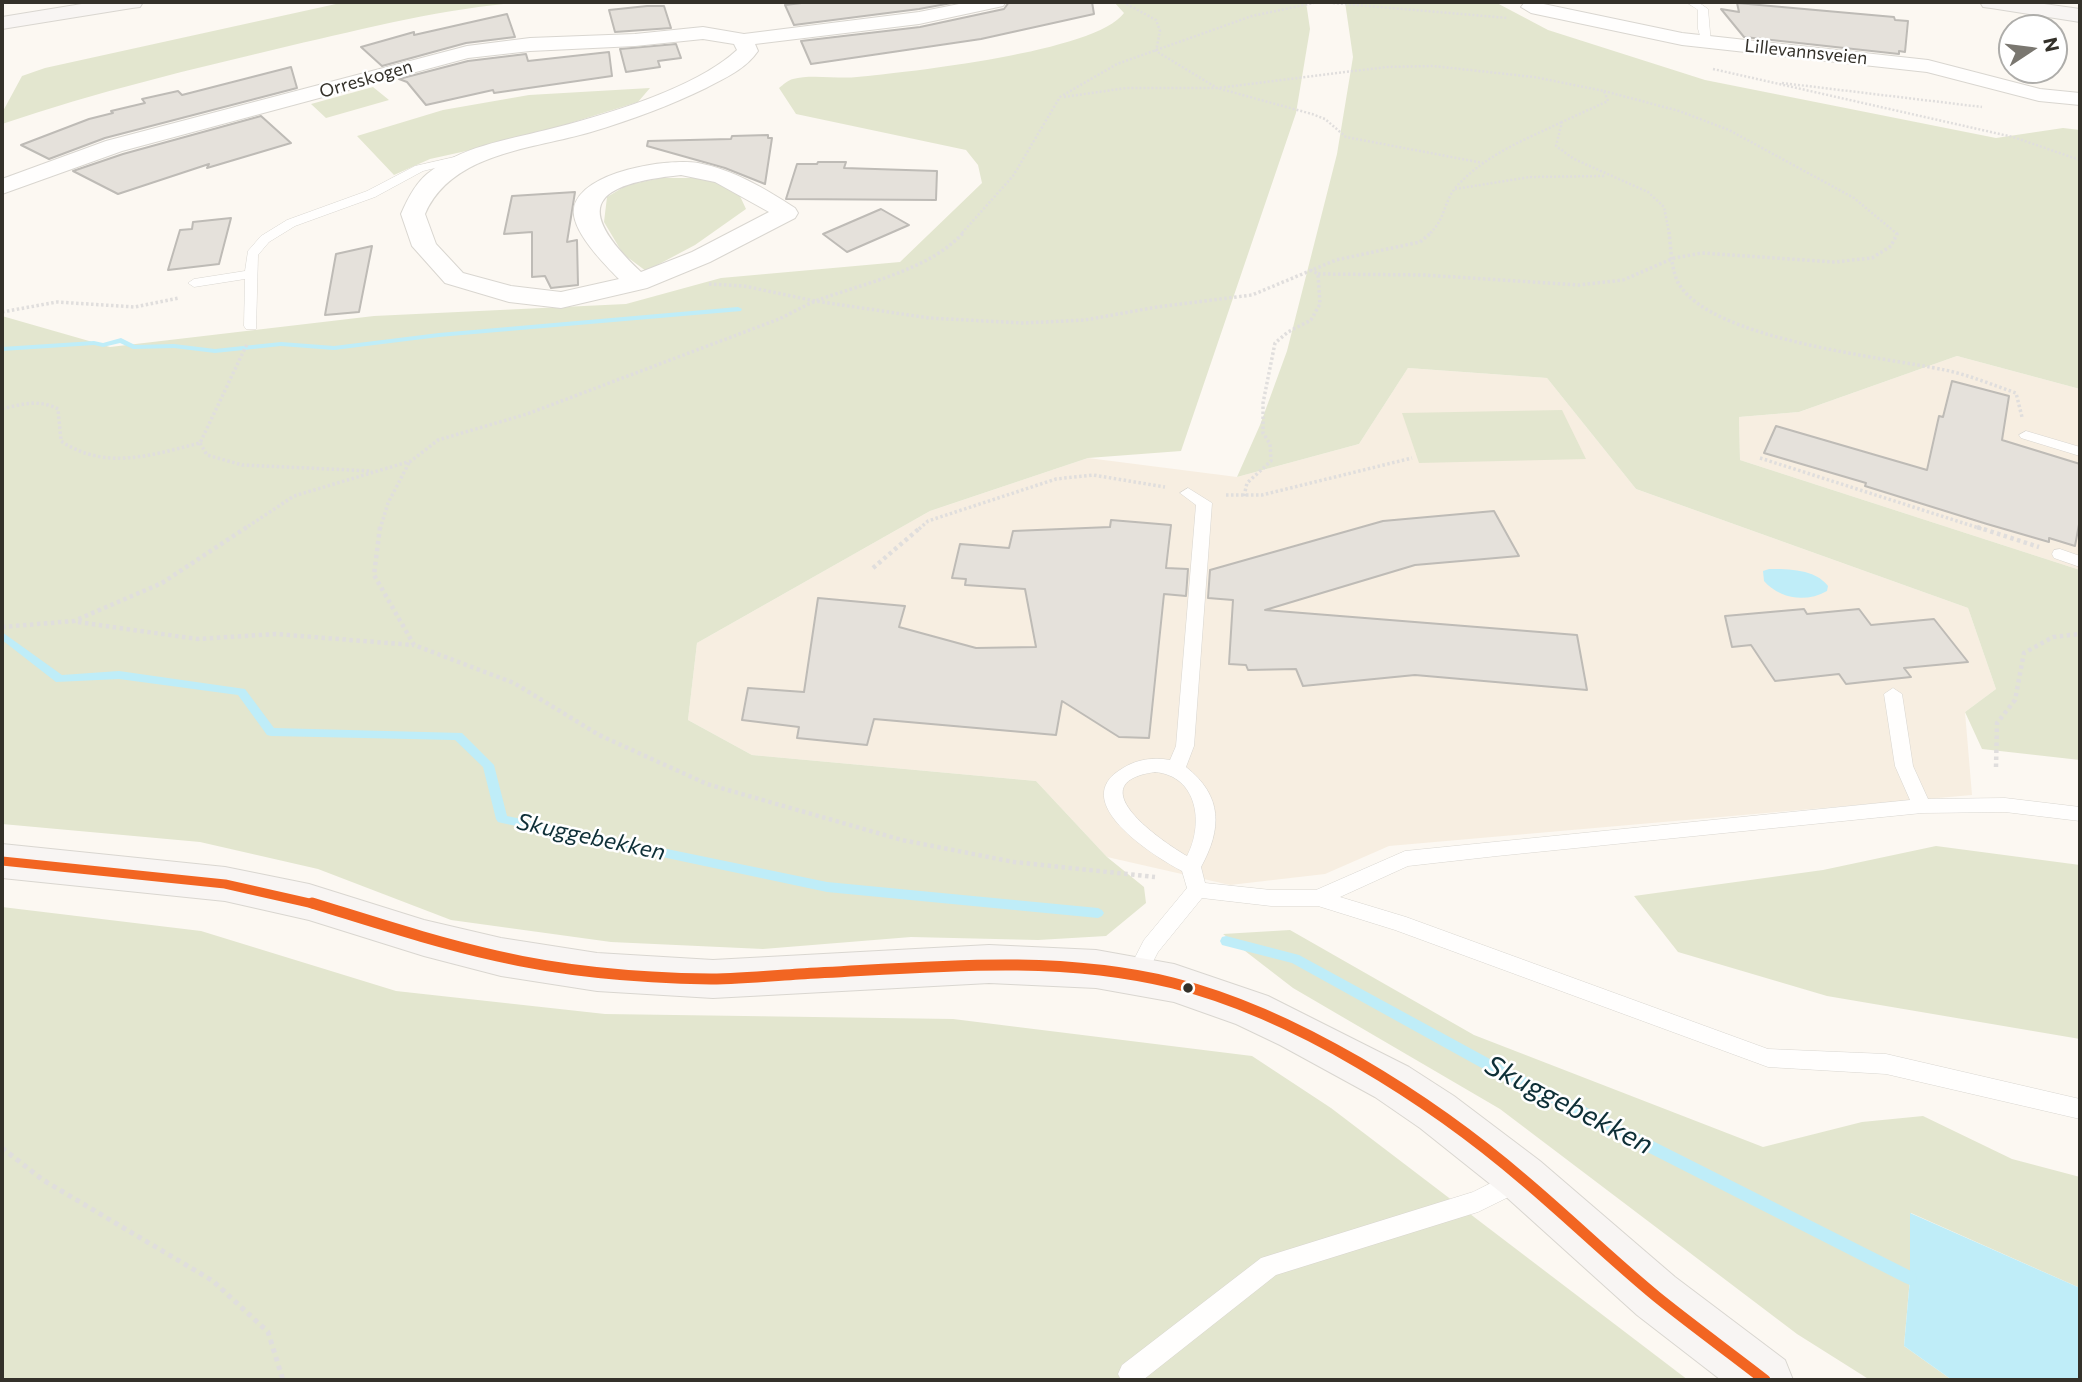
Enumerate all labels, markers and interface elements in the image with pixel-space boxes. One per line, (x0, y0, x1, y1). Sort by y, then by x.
north arrow (1998, 14, 2068, 84)
street label: Lillevannsveien (1744, 35, 1868, 69)
text: N (2039, 35, 2065, 54)
street label: Orreskogen (317, 55, 415, 103)
water label: Skuggebekken (514, 808, 668, 866)
unlabelled marker (1181, 981, 1195, 995)
water label: Skuggebekken (1479, 1048, 1659, 1162)

